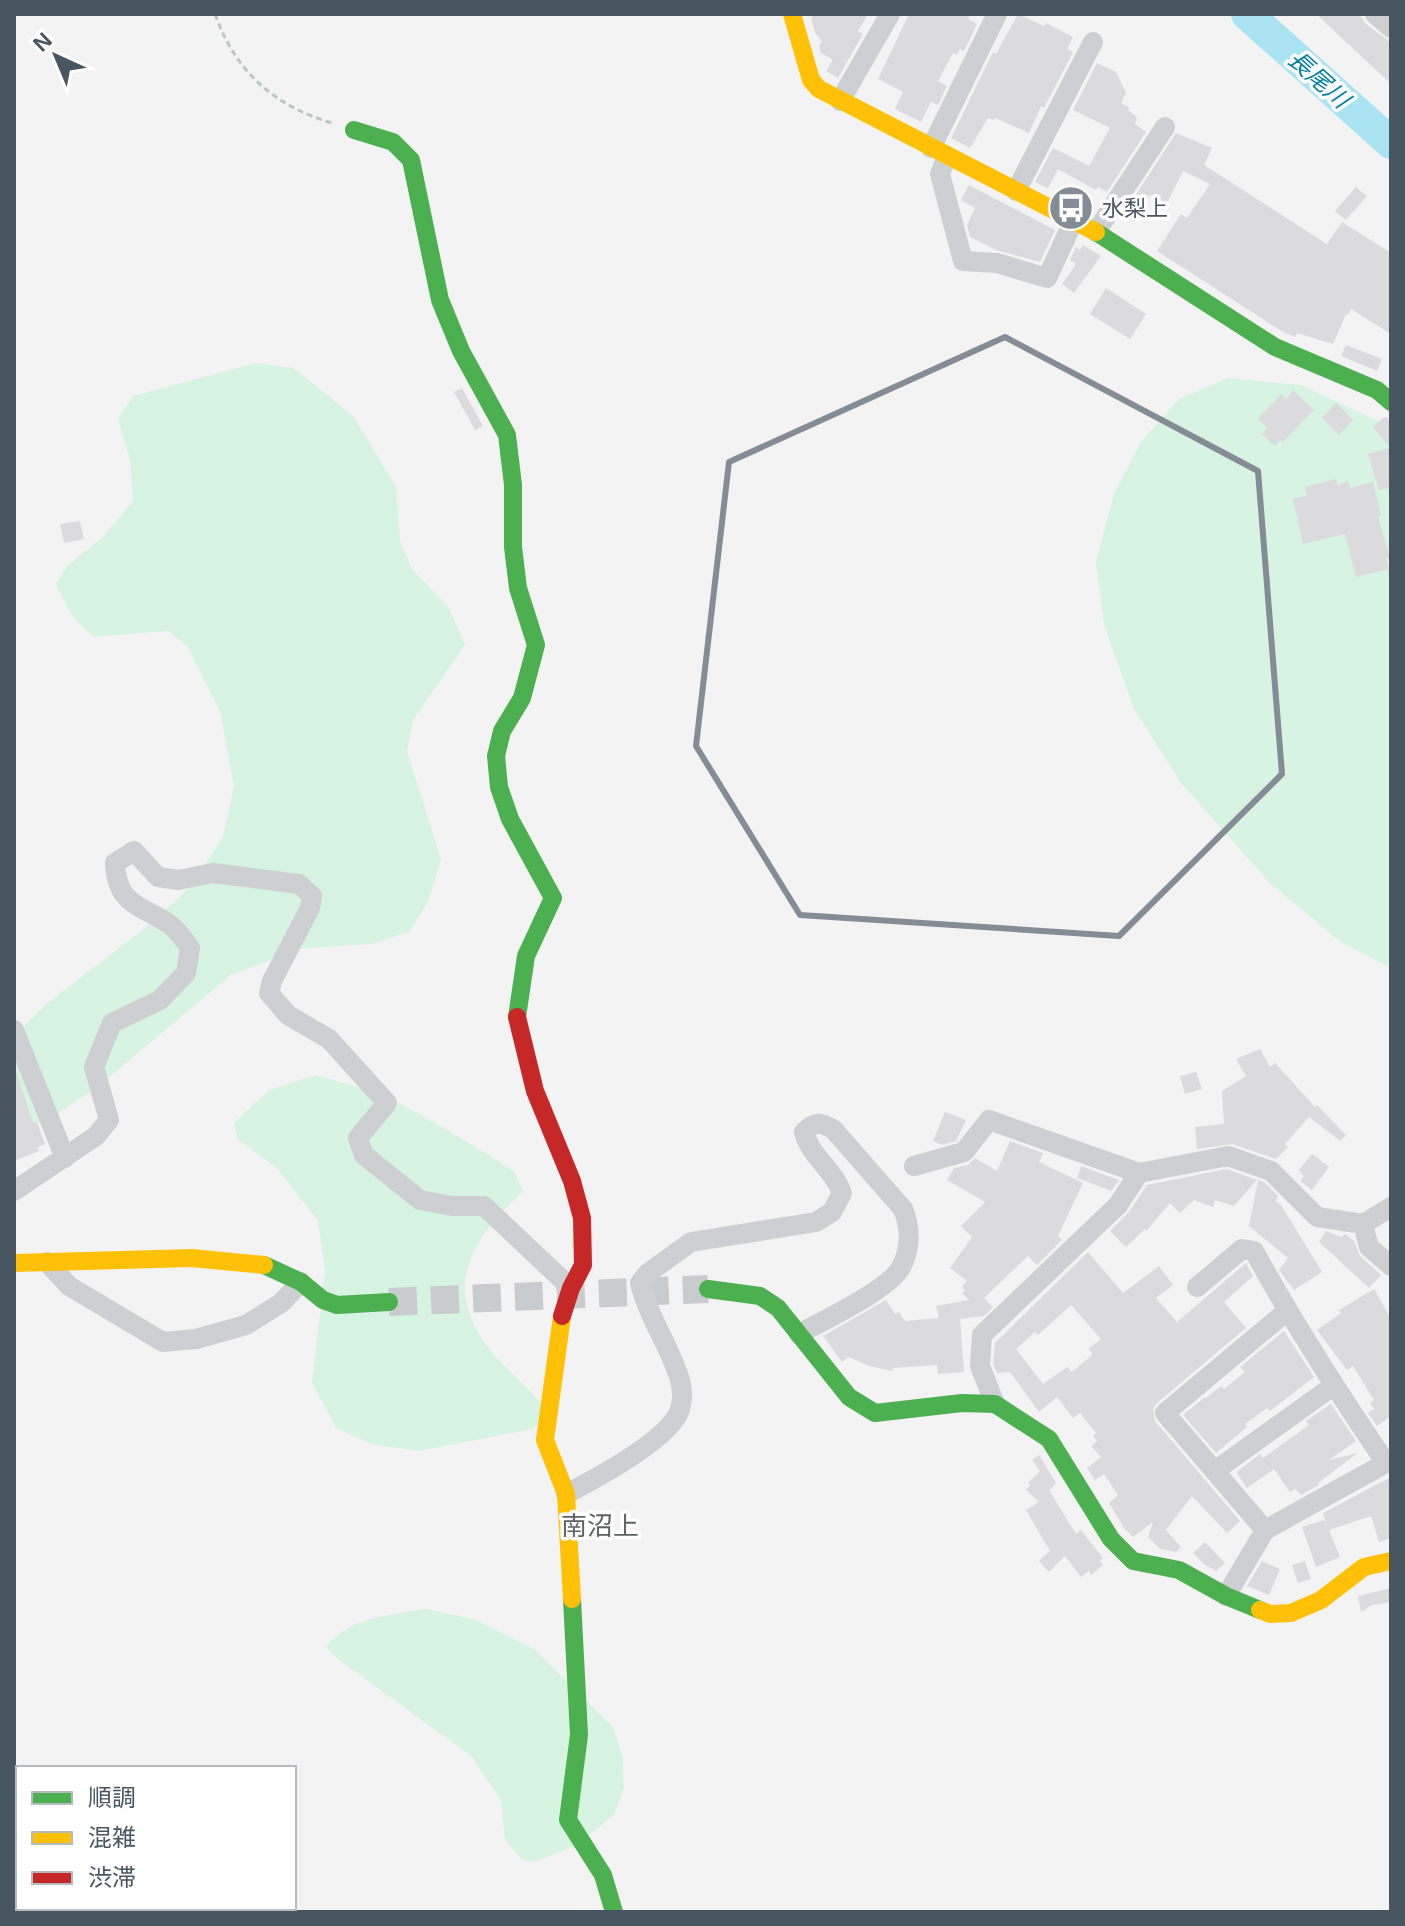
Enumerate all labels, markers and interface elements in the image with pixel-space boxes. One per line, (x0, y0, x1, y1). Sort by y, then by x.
north arrow (16, 16, 96, 96)
text: N (28, 27, 57, 56)
water label: 長尾川 (1283, 45, 1357, 115)
bus stop icon: 水梨上 (1047, 184, 1095, 232)
place label: 水梨上 (1102, 196, 1168, 221)
district label: 南沼上 (561, 1511, 639, 1541)
legend (16, 1766, 296, 1910)
text: 順調 (88, 1784, 136, 1811)
text: 混雑 (88, 1824, 136, 1851)
text: 渋滞 (88, 1864, 136, 1891)

